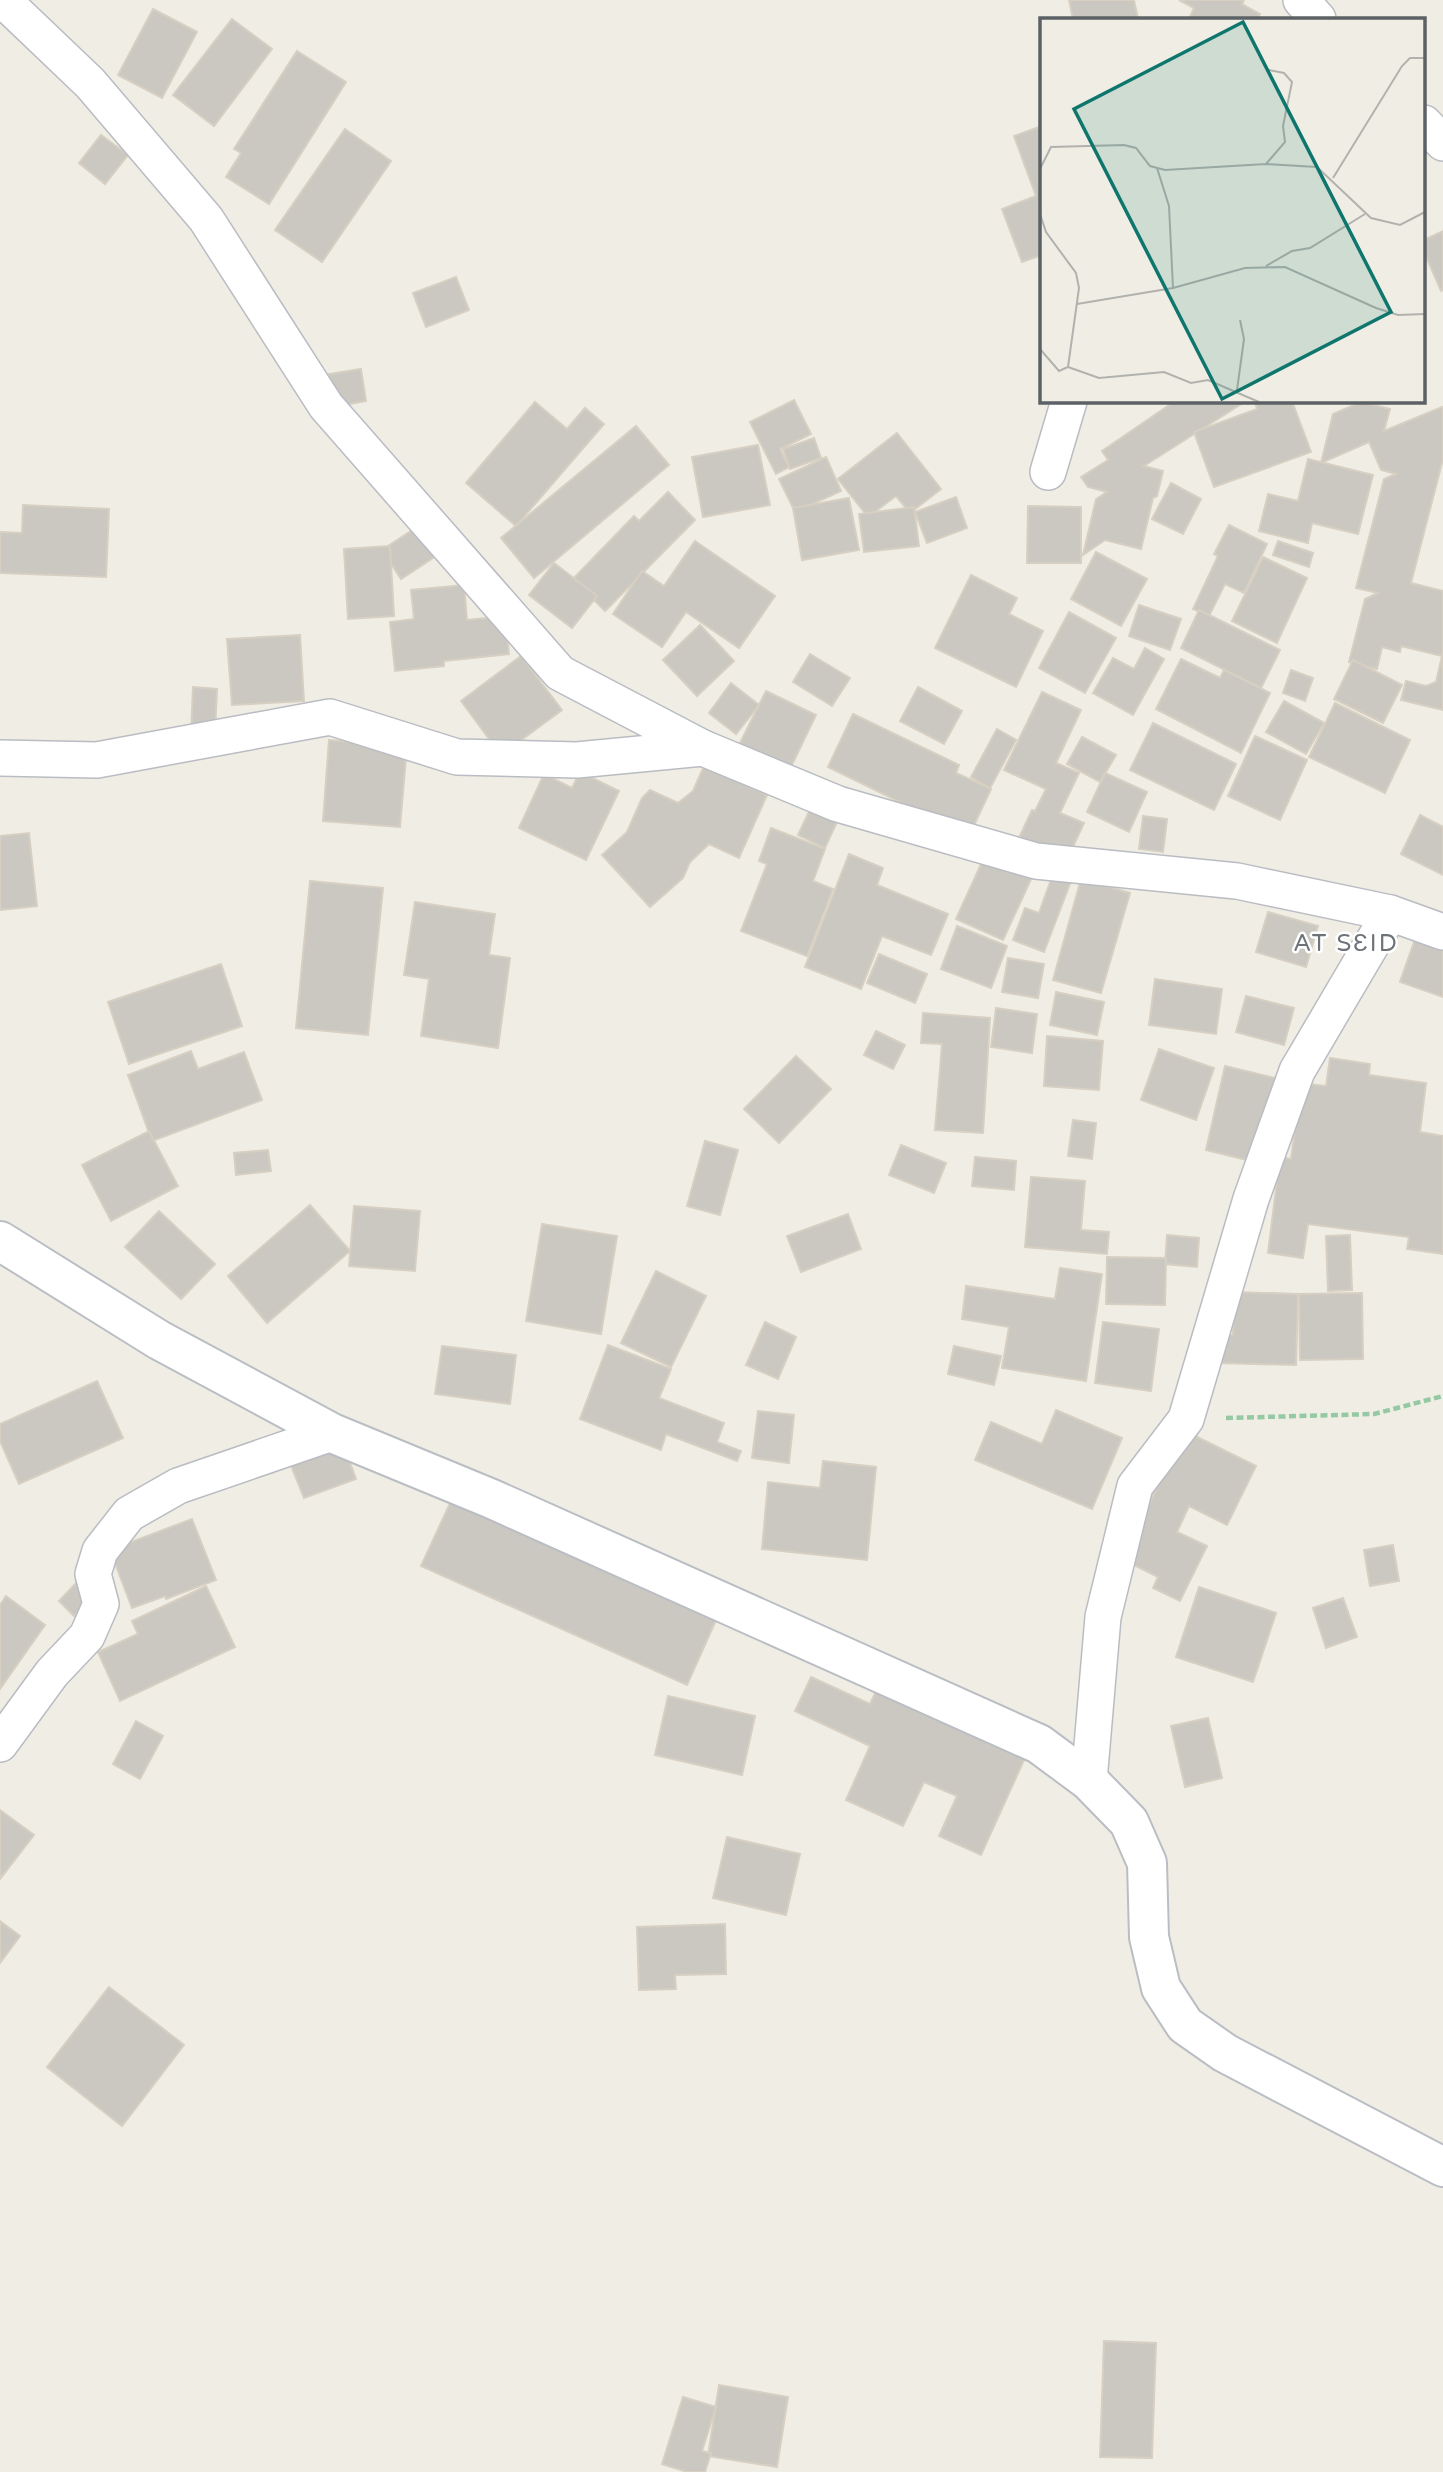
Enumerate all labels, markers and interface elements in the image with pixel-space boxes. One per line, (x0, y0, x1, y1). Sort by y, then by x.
inset map (1040, 18, 1426, 402)
district label: AT SƐID (1293, 929, 1399, 958)

